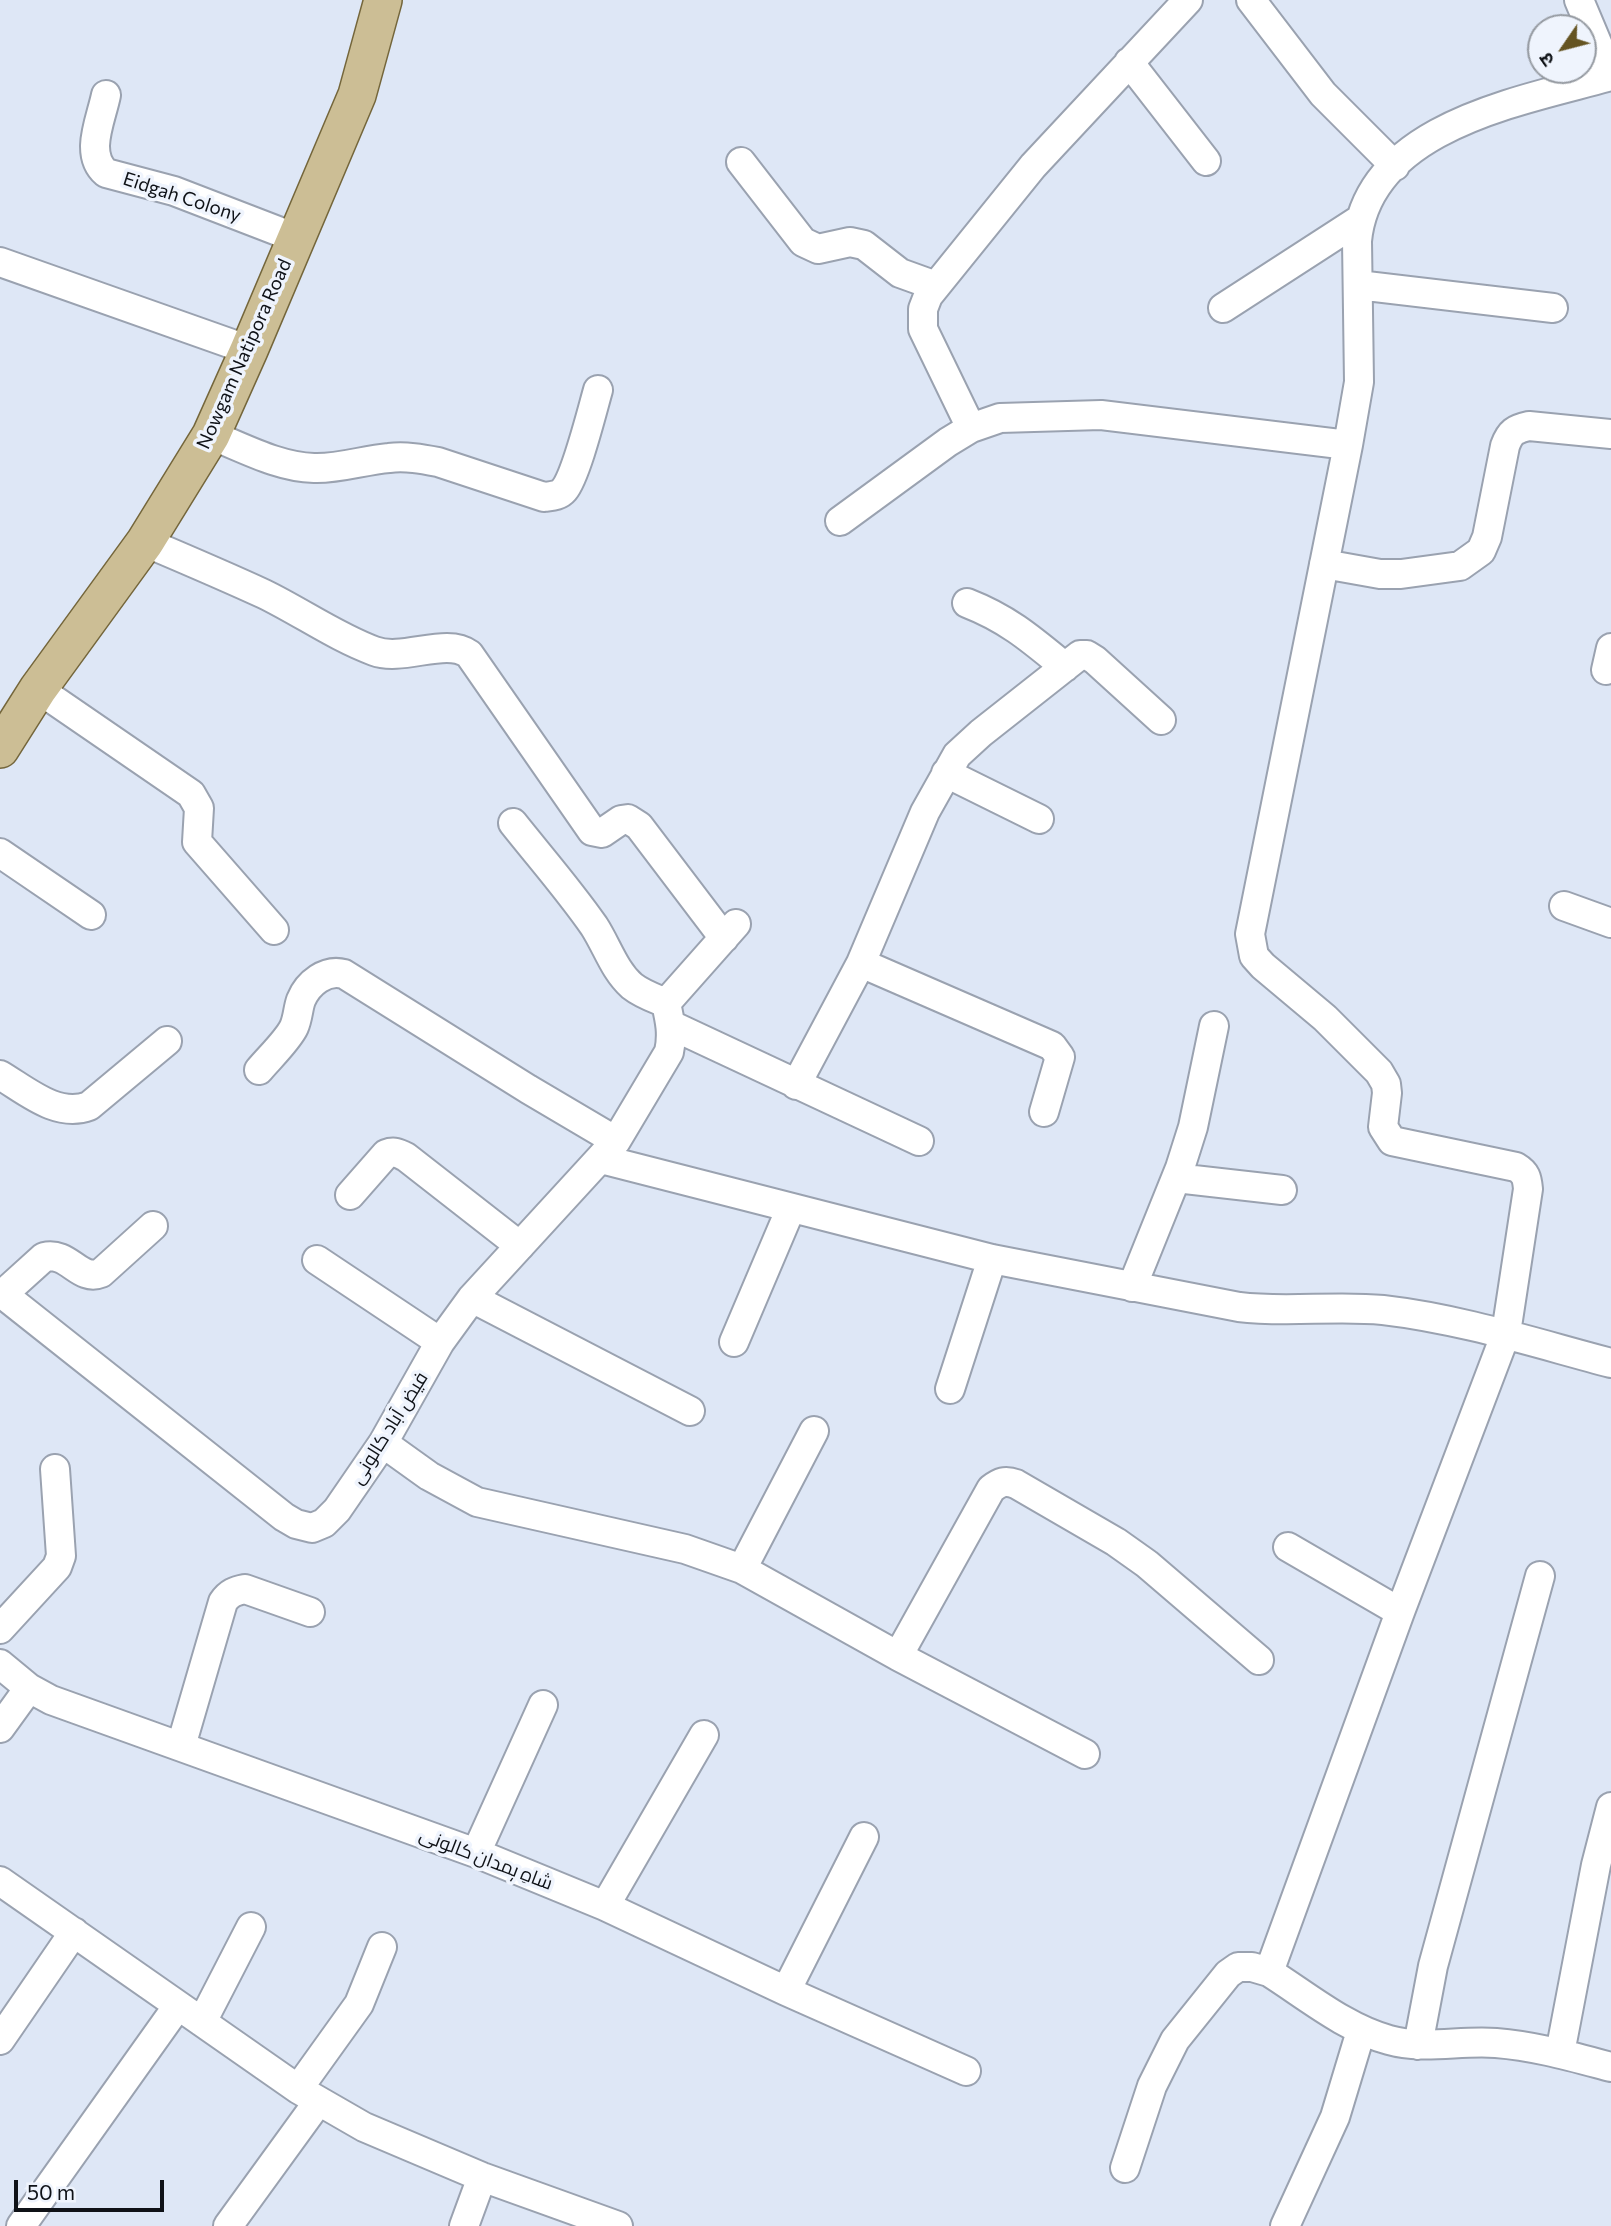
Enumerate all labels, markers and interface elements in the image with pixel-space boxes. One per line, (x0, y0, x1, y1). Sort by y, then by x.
north arrow (1527, 14, 1597, 84)
text: उ (1533, 49, 1559, 71)
street label: Eidgah Colony (120, 167, 244, 227)
street label: Nowgam Natipora Road (192, 255, 296, 453)
street label: فیض آباد کالونی (345, 1368, 433, 1488)
street label: شاہِ ہمدان کالونی (416, 1823, 556, 1895)
scale bar (18, 2166, 168, 2210)
text: 50 m (27, 2179, 75, 2204)

